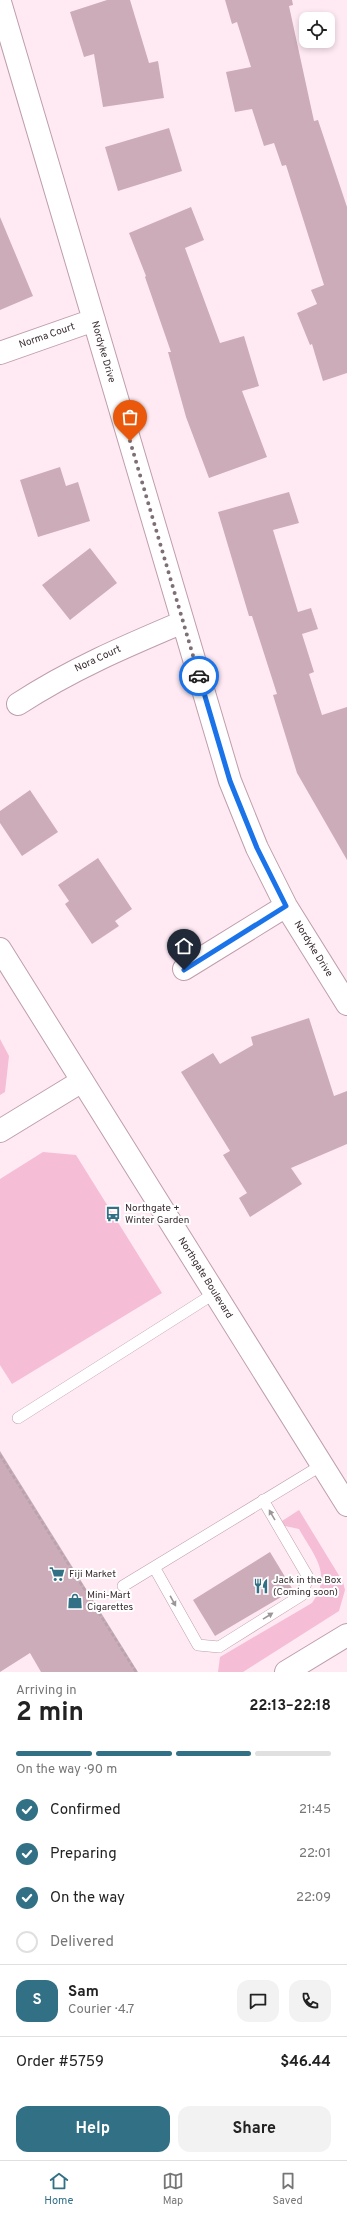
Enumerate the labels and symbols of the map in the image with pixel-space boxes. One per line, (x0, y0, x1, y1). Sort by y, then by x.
street label: Norma Court (17, 320, 77, 352)
street label: Nordyke Drive (88, 320, 118, 384)
pin (113, 400, 147, 441)
street label: Nora Court (73, 643, 123, 675)
courier (179, 656, 219, 696)
street label: Nordyke Drive (291, 919, 335, 979)
pin (167, 929, 201, 970)
place label: Northgate + Winter Garden (125, 1202, 189, 1227)
bus stop icon: Northgate + Winter Garden (104, 1205, 122, 1223)
street label: Northgate Boulevard (175, 1235, 235, 1321)
one-way arrow (268, 1509, 275, 1521)
supermarket icon: Fiji Market (48, 1565, 66, 1583)
place label: Fiji Market (69, 1568, 116, 1581)
place label: Jack in the Box (Coming soon) (273, 1574, 341, 1599)
restaurant icon: Jack in the Box (Coming soon) (252, 1577, 270, 1595)
place label: Mini-Mart Cigarettes (87, 1589, 134, 1614)
shop icon: Mini-Mart Cigarettes (66, 1592, 84, 1610)
one-way arrow (170, 1595, 176, 1607)
one-way arrow (262, 1612, 274, 1619)

